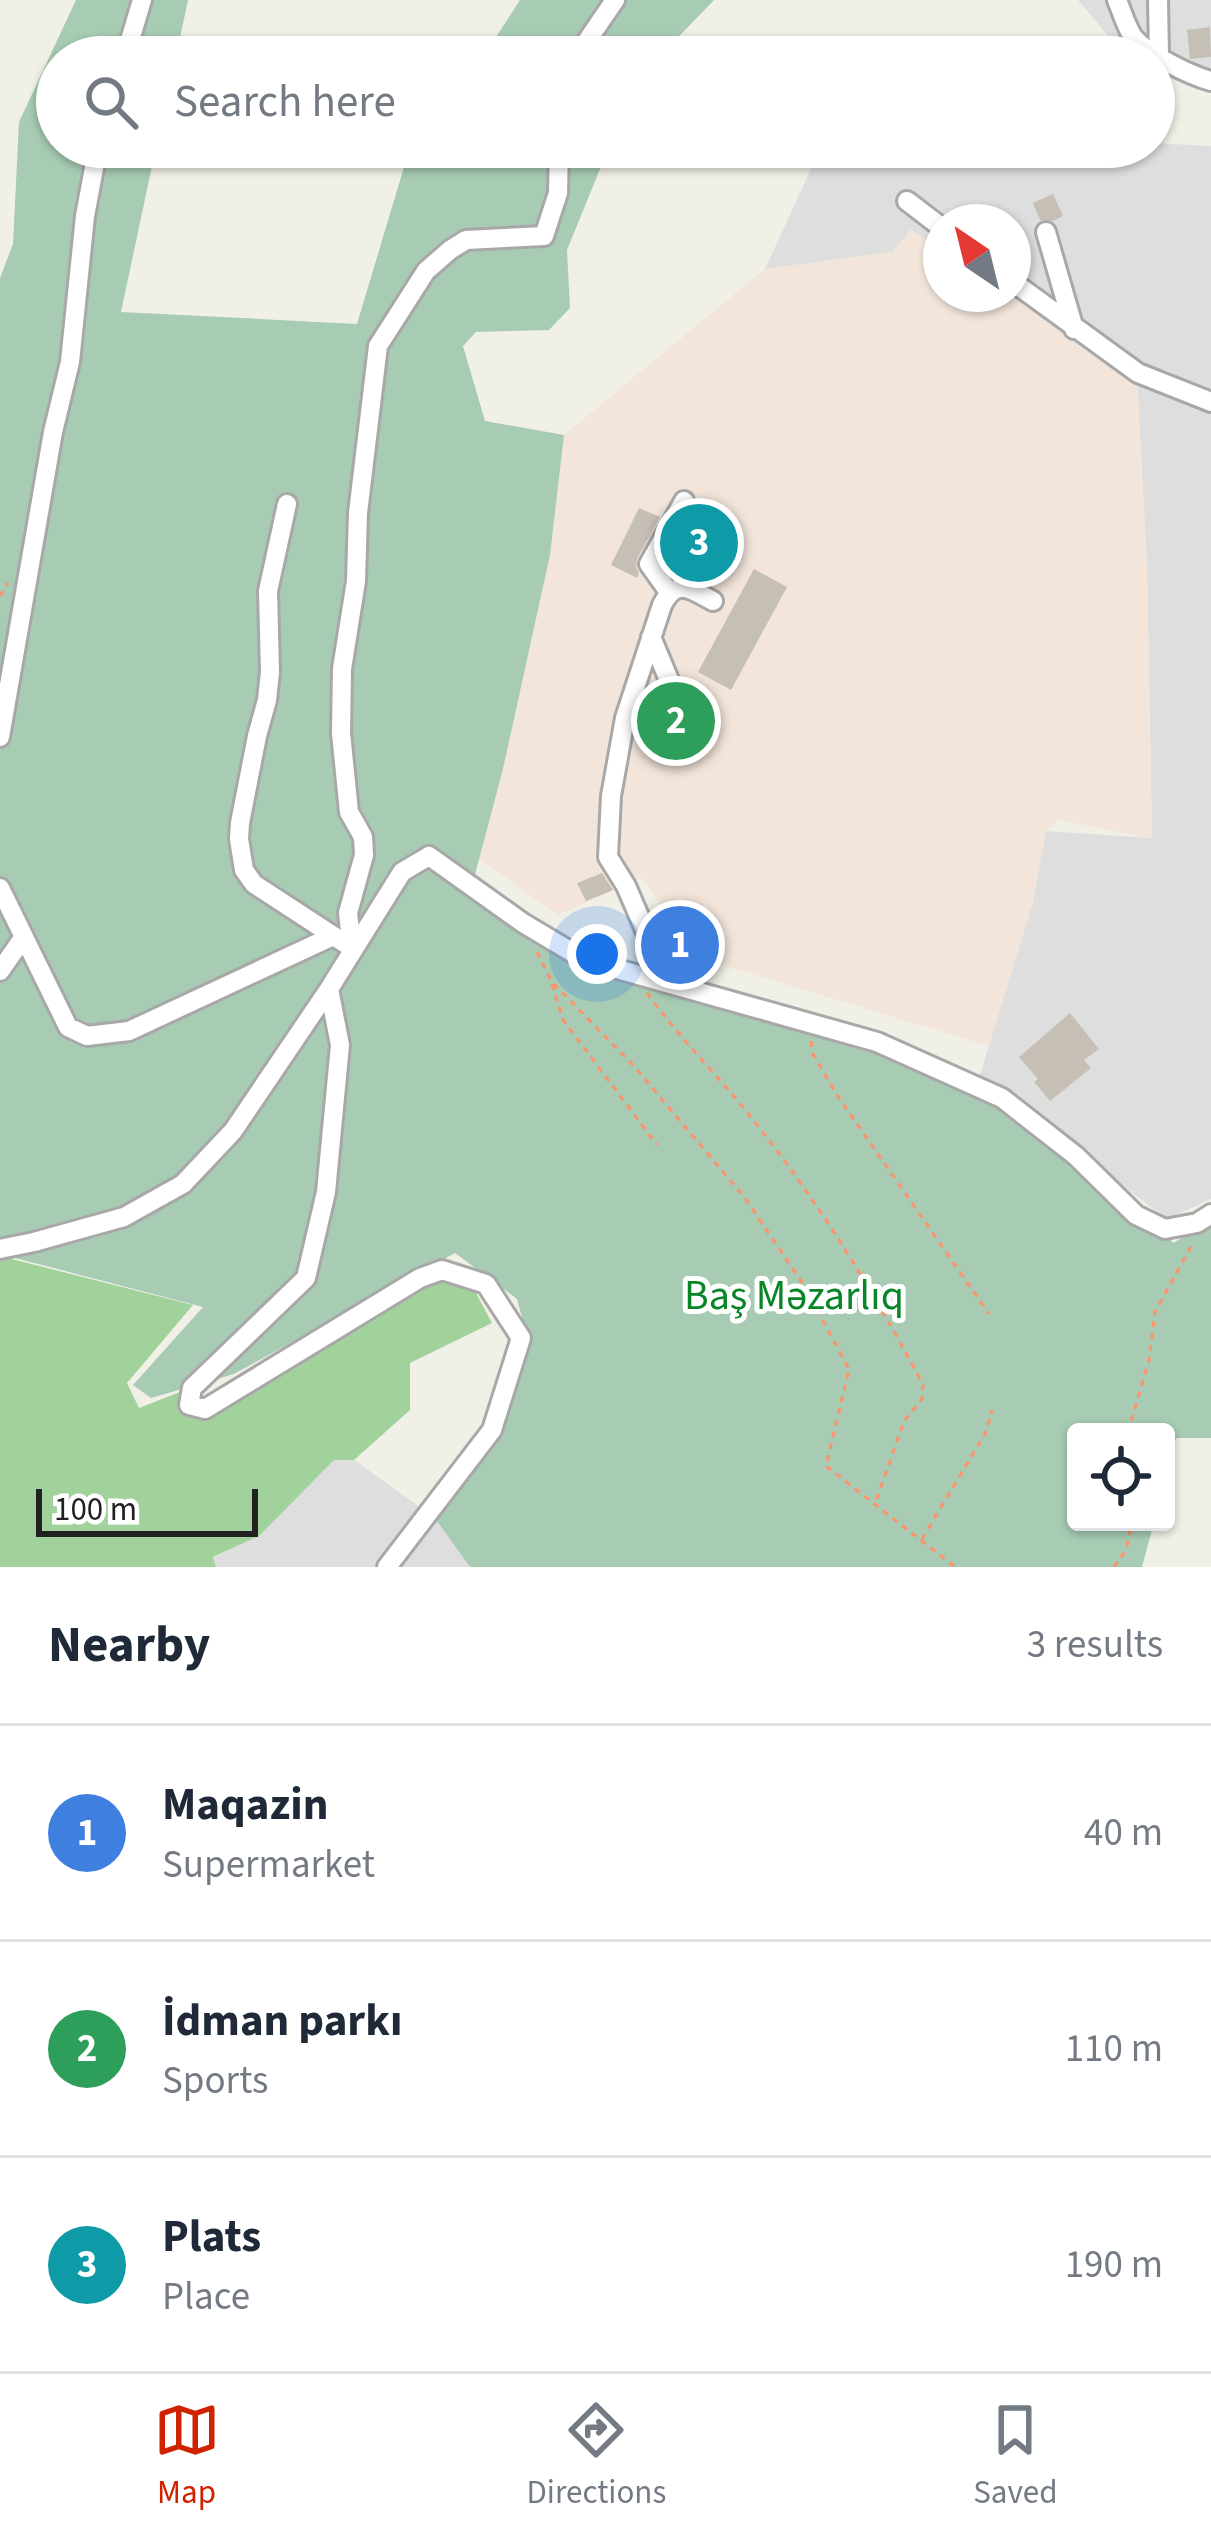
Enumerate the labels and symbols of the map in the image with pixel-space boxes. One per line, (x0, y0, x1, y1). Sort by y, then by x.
north arrow (923, 204, 1031, 312)
pin: 3 (660, 498, 738, 588)
pin: 2 (637, 676, 715, 766)
pin: 1 (641, 900, 719, 990)
your location (567, 924, 627, 984)
park label: Baş Məzarlıq (684, 1266, 904, 1326)
scale bar (36, 1483, 258, 1536)

